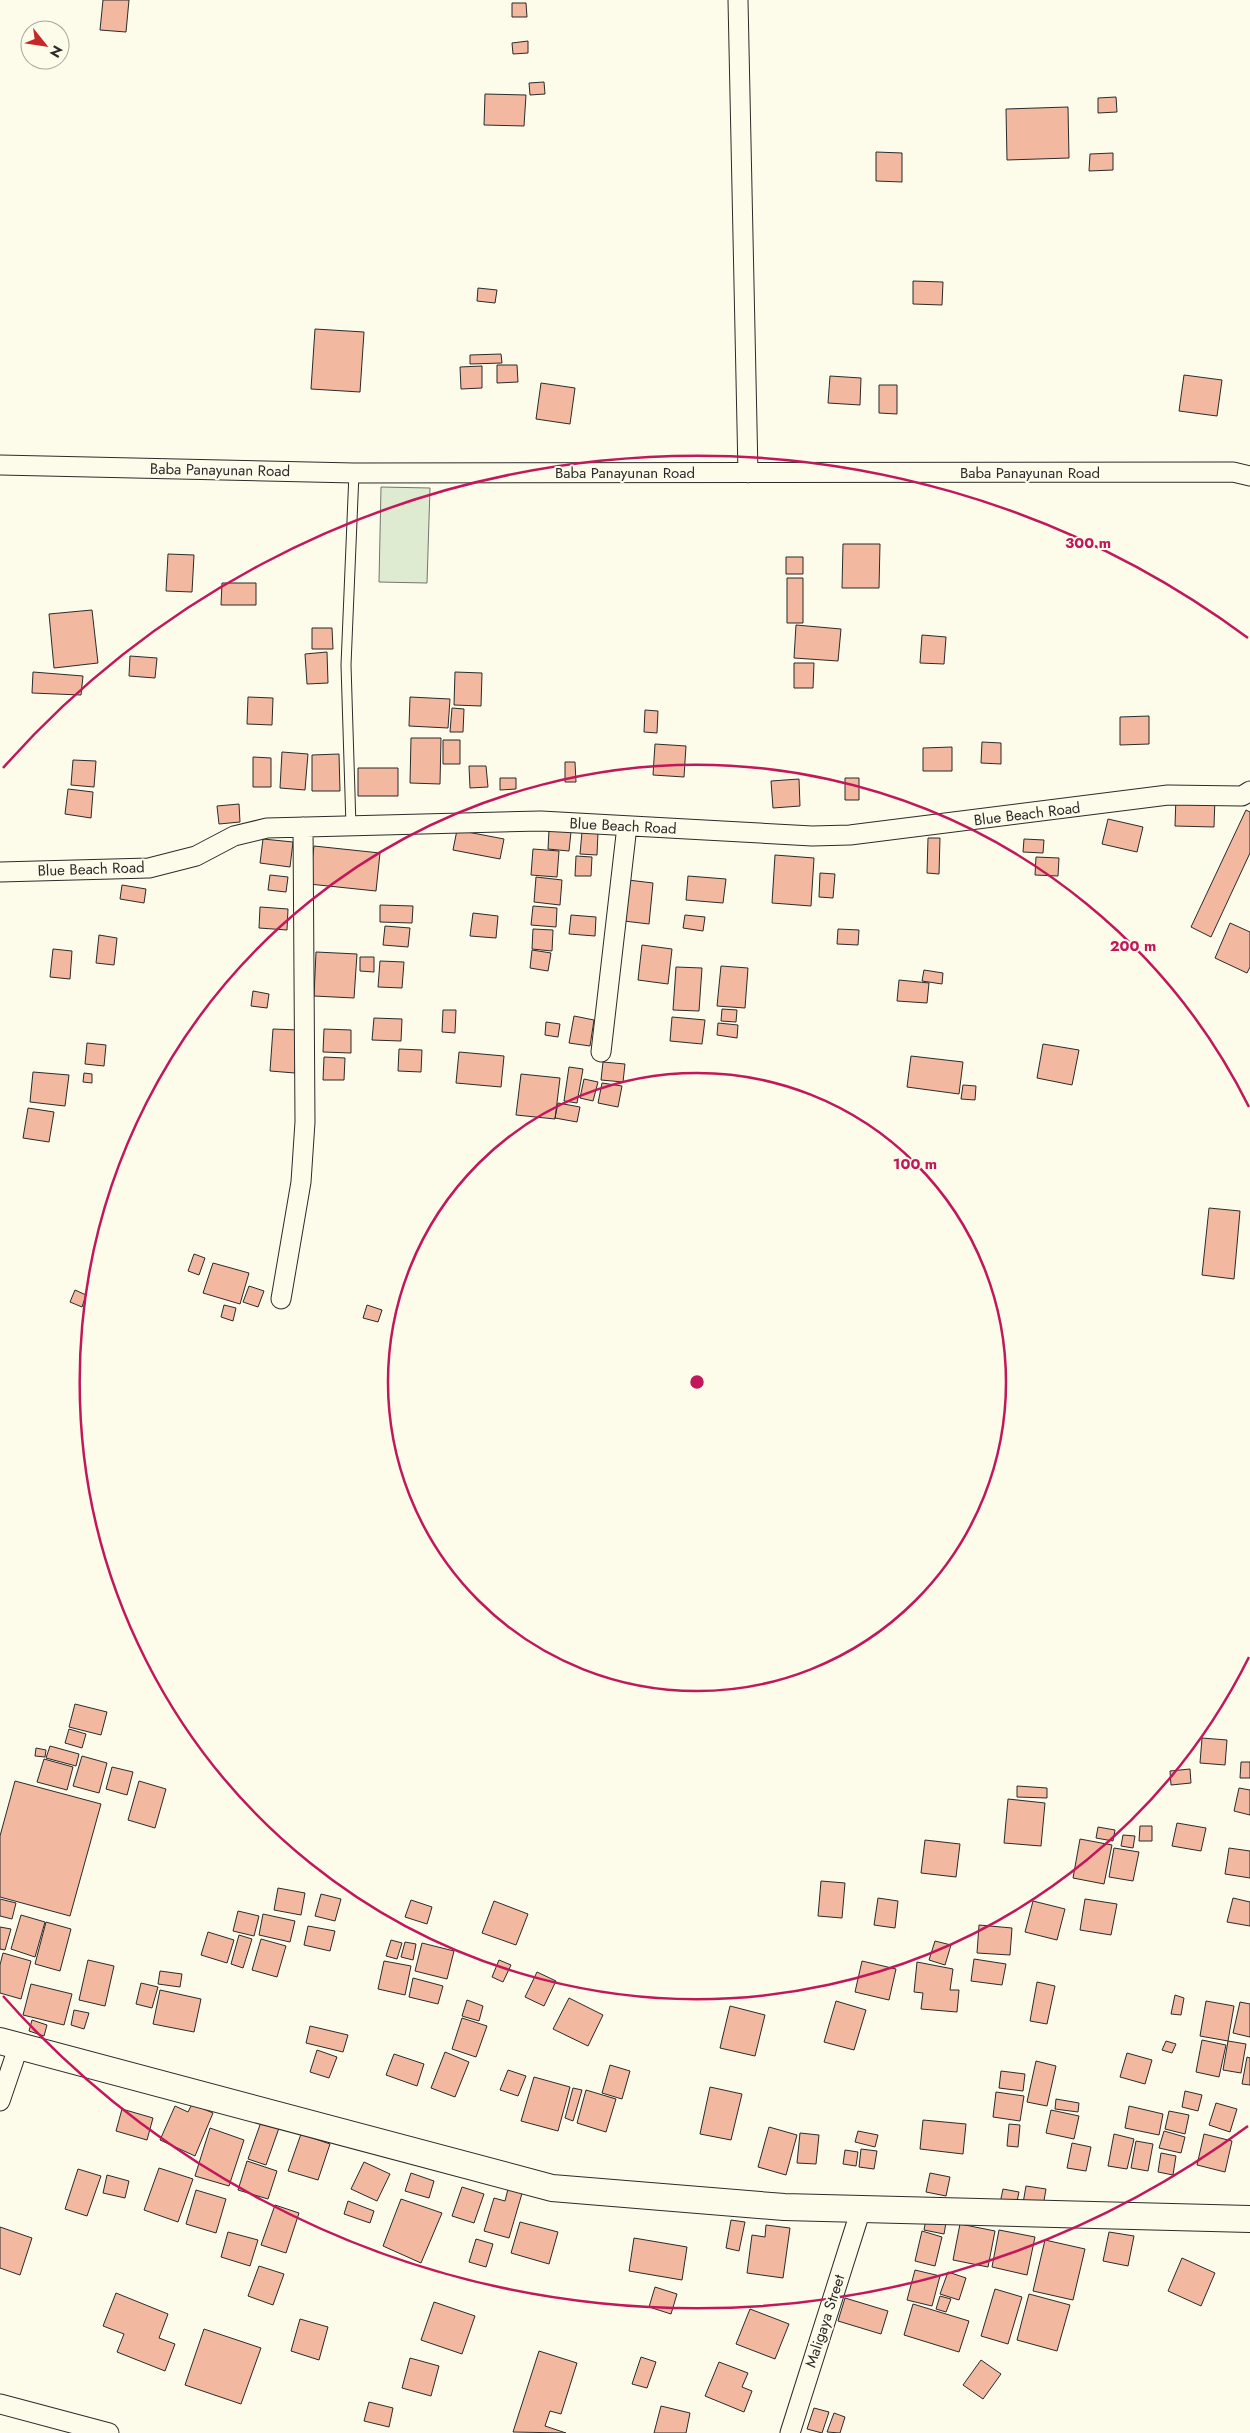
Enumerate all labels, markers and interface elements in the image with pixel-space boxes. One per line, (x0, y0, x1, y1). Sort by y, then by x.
north arrow (20, 20, 70, 70)
text: N (45, 42, 68, 61)
street label: Baba Panayunan Road (150, 458, 290, 482)
street label: Baba Panayunan Road (555, 462, 695, 484)
street label: Baba Panayunan Road (960, 462, 1100, 484)
text: 300 m (1065, 532, 1111, 554)
street label: Blue Beach Road (972, 797, 1082, 831)
street label: Blue Beach Road (569, 812, 677, 840)
street label: Blue Beach Road (37, 856, 145, 882)
text: 200 m (1110, 935, 1156, 957)
text: 100 m (893, 1153, 937, 1175)
centre of rings (688, 1373, 706, 1391)
street label: Maligaya Street (800, 2271, 850, 2370)

